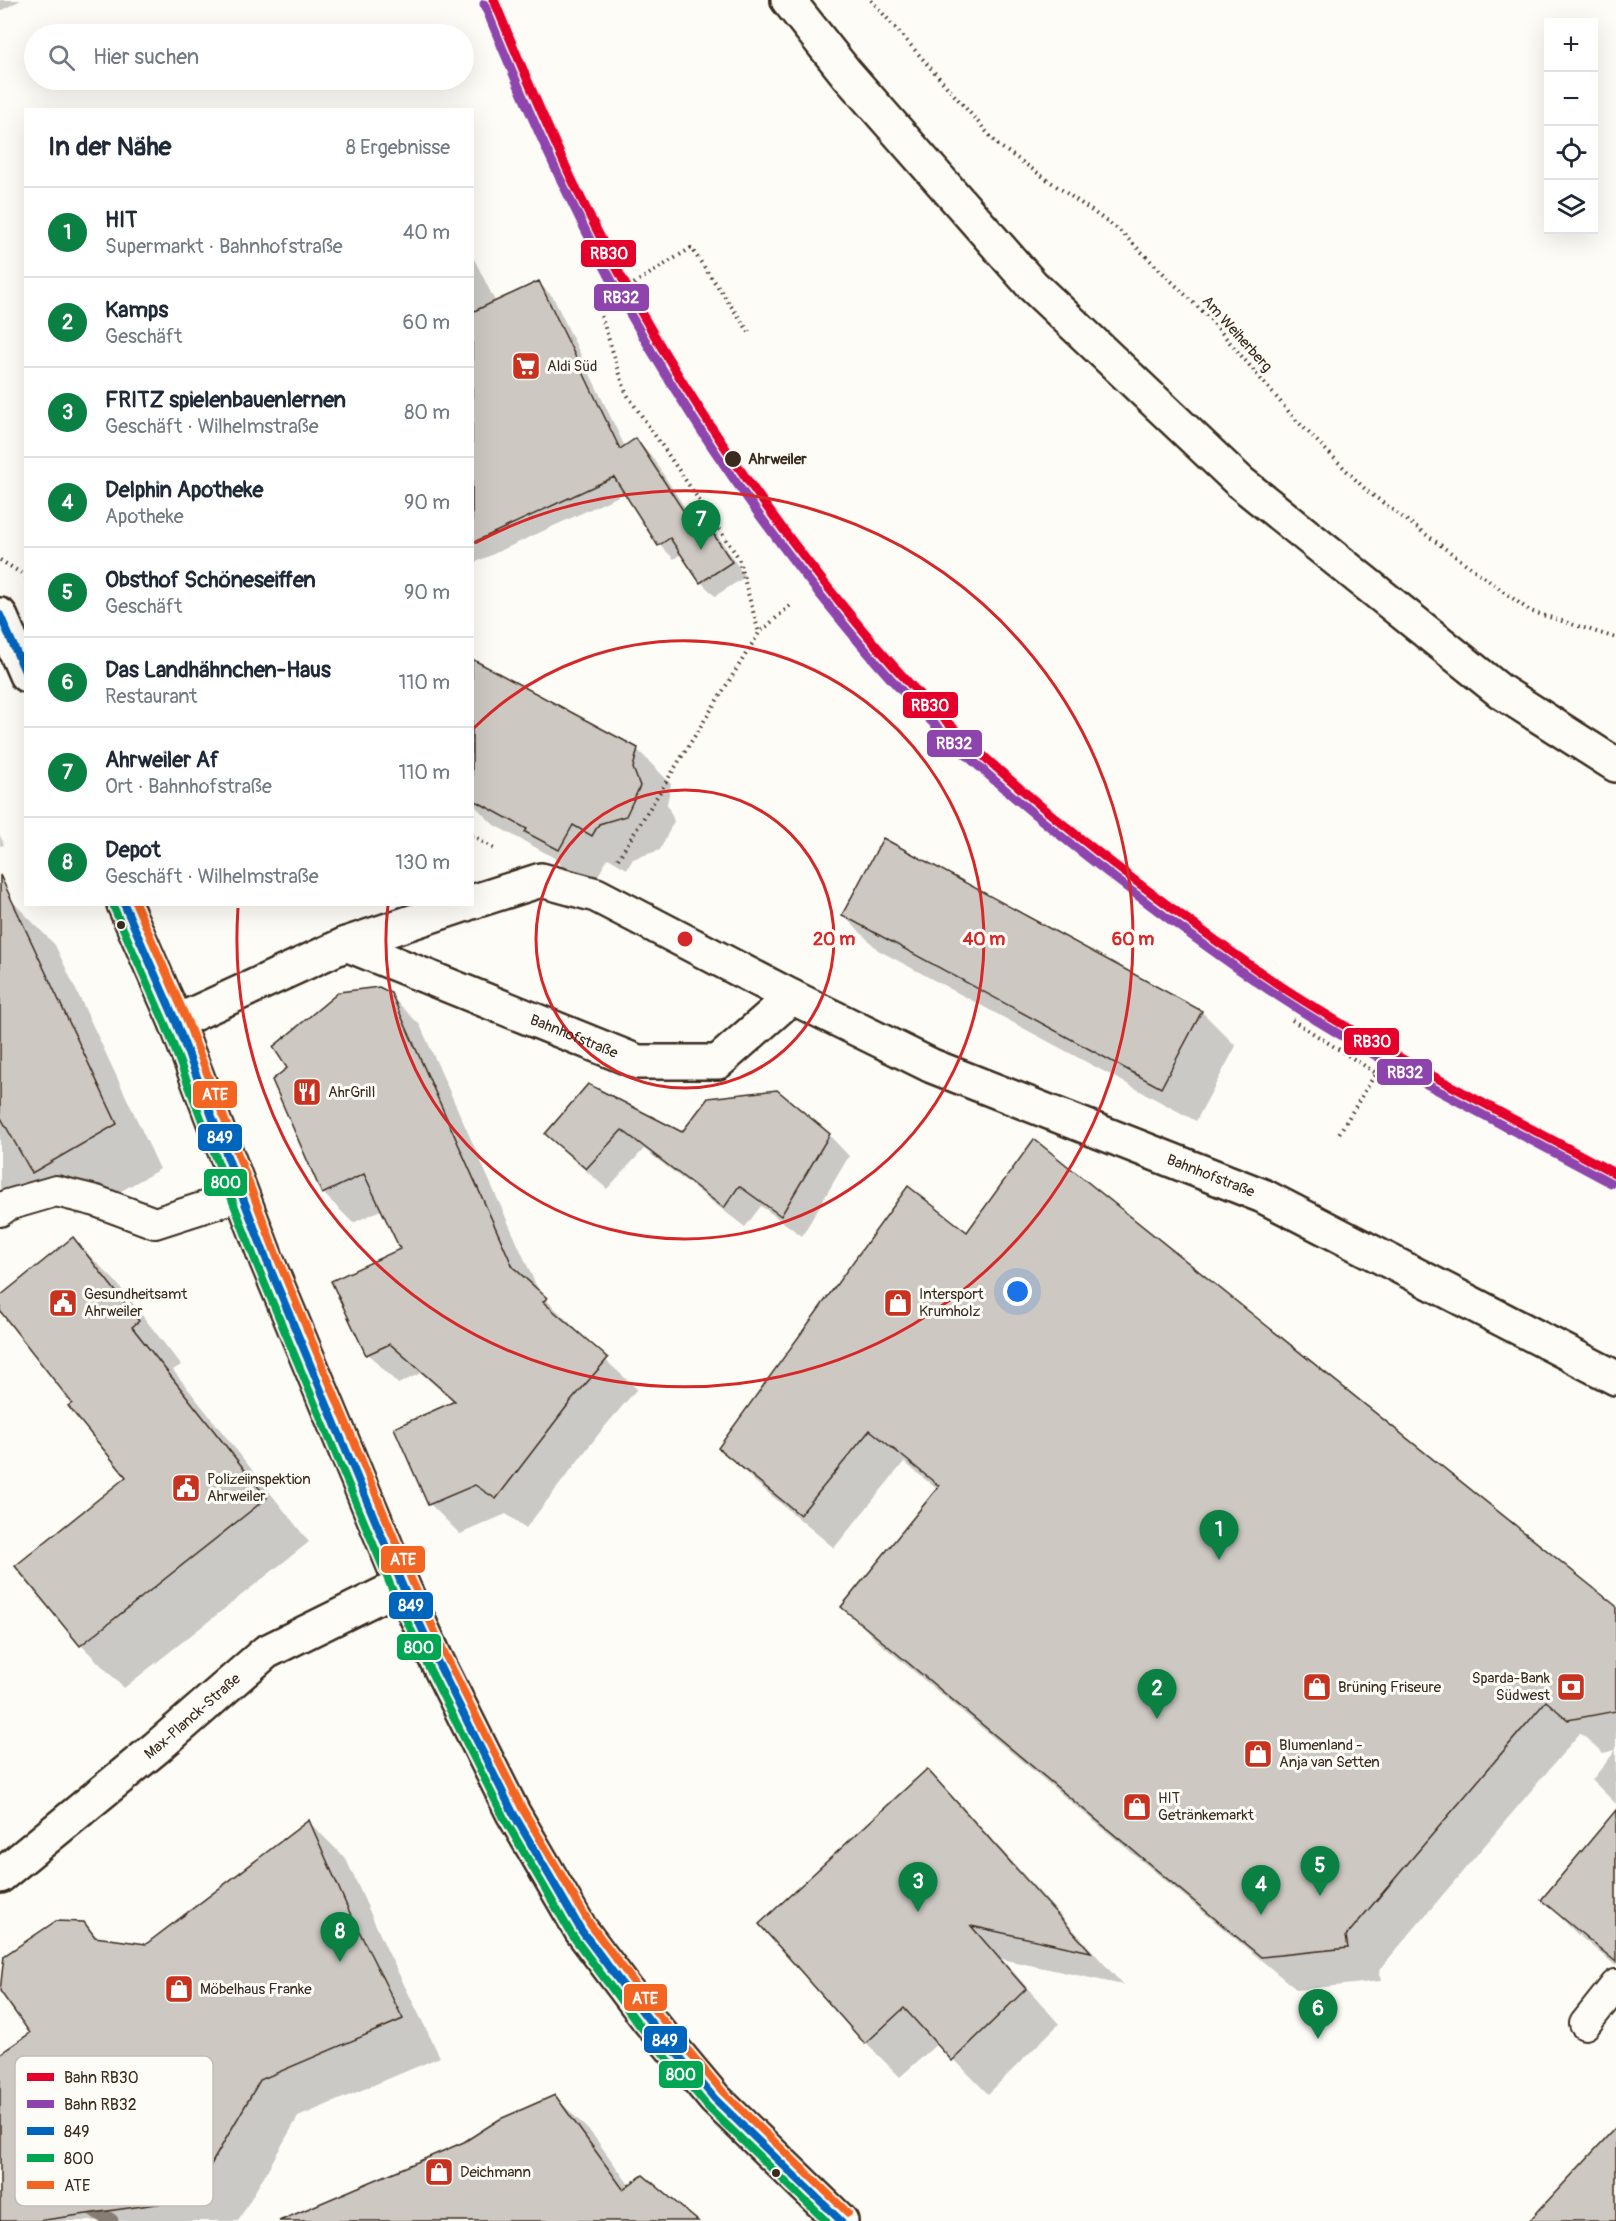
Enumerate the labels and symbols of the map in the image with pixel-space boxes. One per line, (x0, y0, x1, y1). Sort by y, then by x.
line badge: RB30 (580, 239, 637, 268)
text: RB30 (590, 244, 628, 264)
line badge: RB32 (593, 283, 650, 312)
text: RB32 (603, 288, 639, 308)
street label: Am Weiherberg (1198, 292, 1276, 376)
supermarket icon: Aldi Süd (510, 350, 542, 382)
place label: Aldi Süd (547, 357, 597, 376)
marker: Ahrweiler (723, 449, 743, 469)
place label: Ahrweiler (748, 450, 807, 469)
pin: 7 (682, 500, 720, 550)
line badge: RB30 (902, 691, 959, 719)
text: RB30 (911, 696, 949, 716)
line badge: RB32 (926, 729, 983, 758)
text: RB32 (936, 734, 972, 754)
unlabelled marker (115, 919, 127, 931)
text: 20 m (813, 928, 855, 951)
text: 40 m (963, 928, 1005, 951)
text: 60 m (1112, 928, 1154, 951)
centre of rings (675, 929, 695, 949)
street label: Bahnhofstraße (527, 1010, 621, 1063)
line badge: RB30 (1343, 1027, 1400, 1056)
text: RB30 (1353, 1032, 1391, 1052)
line badge: RB32 (1376, 1058, 1433, 1086)
text: RB32 (1387, 1063, 1423, 1083)
restaurant icon: AhrGrill (291, 1076, 323, 1108)
line badge: ATE (192, 1080, 238, 1109)
place label: AhrGrill (328, 1083, 375, 1102)
text: ATE (202, 1085, 229, 1105)
line badge: 849 (197, 1123, 243, 1152)
text: 849 (207, 1128, 233, 1148)
street label: Bahnhofstraße (1164, 1150, 1258, 1202)
line badge: 800 (203, 1168, 248, 1197)
text: 800 (211, 1173, 241, 1193)
your location (1003, 1277, 1032, 1306)
place label: Gesundheitsamt Ahrweiler (84, 1285, 188, 1321)
place label: Intersport Krumholz (919, 1285, 985, 1321)
public building icon: Gesundheitsamt Ahrweiler (47, 1287, 79, 1319)
shop icon: Intersport Krumholz (882, 1287, 914, 1319)
place label: Polizeiinspektion Ahrweiler (207, 1470, 311, 1506)
public building icon: Polizeiinspektion Ahrweiler (170, 1472, 202, 1504)
pin: 1 (1200, 1510, 1238, 1560)
line badge: ATE (380, 1545, 426, 1574)
text: ATE (390, 1550, 417, 1570)
line badge: 849 (388, 1591, 434, 1620)
text: 849 (398, 1596, 424, 1616)
line badge: 800 (396, 1633, 442, 1661)
text: 800 (404, 1638, 434, 1658)
street label: Max-Planck-Straße (140, 1669, 245, 1763)
place label: Sparda-Bank Südwest (1472, 1669, 1551, 1705)
pin: 2 (1138, 1670, 1176, 1719)
shop icon: Brüning Friseure (1301, 1671, 1333, 1703)
bank icon: Sparda-Bank Südwest (1555, 1671, 1587, 1703)
place label: Brüning Friseure (1338, 1678, 1442, 1697)
place label: Blumenland - Anja van Setten (1279, 1736, 1380, 1772)
shop icon: Blumenland - Anja van Setten (1242, 1738, 1274, 1770)
place label: HIT Getränkemarkt (1158, 1789, 1255, 1825)
shop icon: HIT Getränkemarkt (1121, 1791, 1153, 1823)
pin: 5 (1300, 1846, 1340, 1896)
pin: 3 (898, 1862, 938, 1912)
pin: 4 (1242, 1866, 1280, 1915)
pin: 8 (320, 1912, 360, 1962)
shop icon: Möbelhaus Franke (163, 1973, 195, 2005)
place label: Möbelhaus Franke (200, 1980, 312, 1999)
line badge: ATE (623, 1983, 668, 2012)
text: ATE (632, 1989, 659, 2009)
pin: 6 (1298, 1990, 1338, 2039)
line badge: 849 (643, 2025, 688, 2054)
text: 849 (652, 2031, 678, 2051)
legend (15, 2056, 213, 2206)
line badge: 800 (658, 2060, 704, 2089)
text: 800 (666, 2065, 696, 2085)
text: Bahn RB30 (64, 2068, 139, 2088)
text: Bahn RB32 (64, 2095, 137, 2115)
text: 849 (64, 2122, 90, 2142)
text: 800 (64, 2149, 94, 2169)
shop icon: Deichmann (423, 2156, 455, 2188)
place label: Deichmann (460, 2163, 531, 2182)
unlabelled marker (770, 2167, 782, 2179)
text: ATE (64, 2176, 90, 2196)

